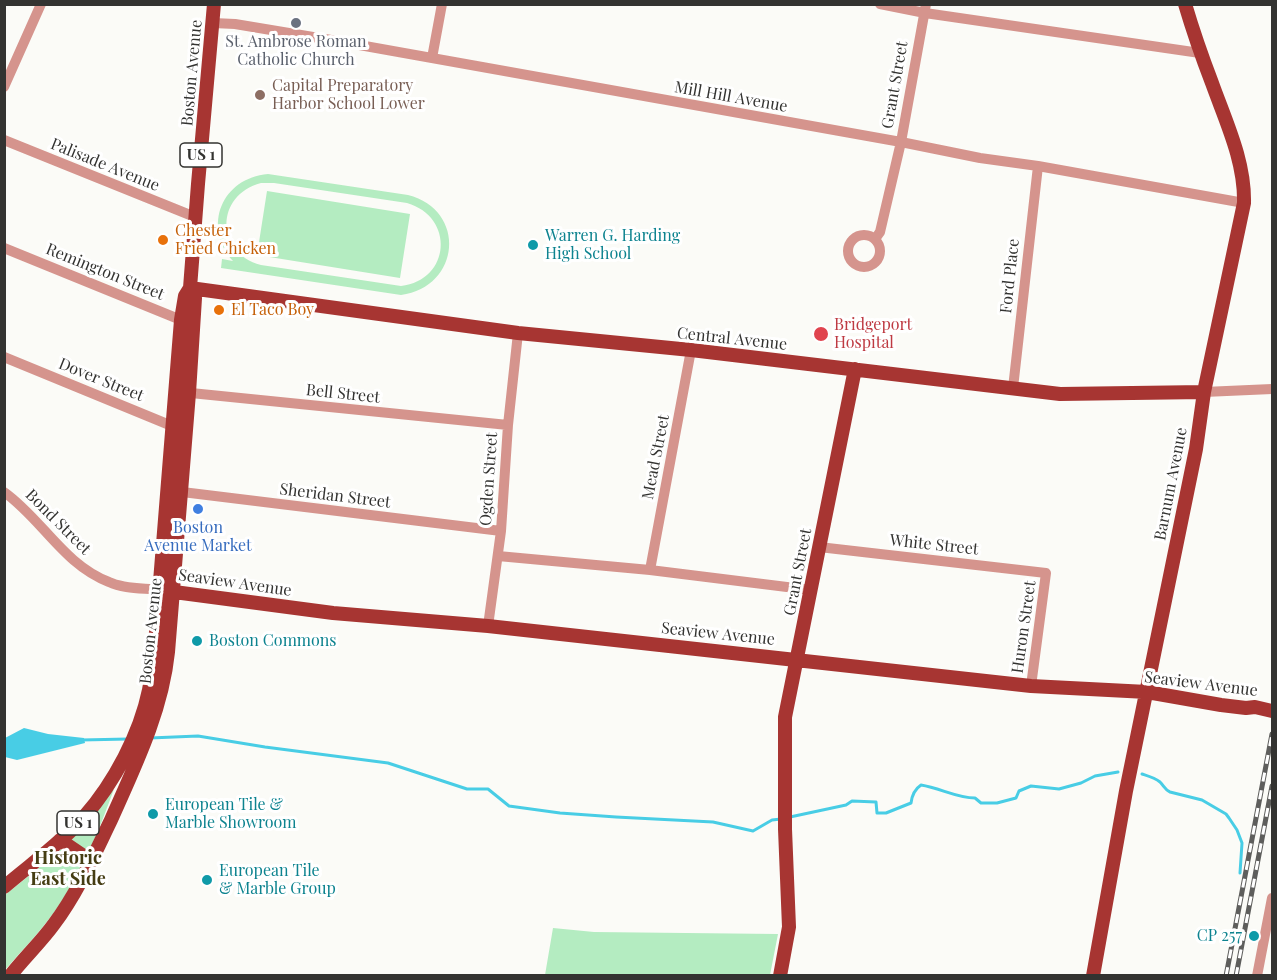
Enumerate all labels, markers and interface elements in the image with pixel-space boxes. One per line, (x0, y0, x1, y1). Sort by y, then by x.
marker: St. Ambrose Roman Catholic Church (289, 16, 303, 30)
street label: Boston Avenue (178, 19, 206, 127)
place label: St. Ambrose Roman Catholic Church (225, 32, 367, 70)
street label: Grant Street (878, 40, 912, 130)
place label: Capital Preparatory Harbor School Lower (272, 76, 425, 114)
street label: Mill Hill Avenue (673, 78, 789, 116)
marker: Capital Preparatory Harbor School Lower (253, 88, 267, 102)
street label: Palisade Avenue (48, 134, 162, 196)
road number: US 1 (180, 143, 222, 167)
place label: Chester Fried Chicken (175, 221, 276, 259)
place label: Warren G. Harding High School (545, 226, 680, 264)
marker: Chester Fried Chicken (156, 233, 170, 247)
marker: Warren G. Harding High School (526, 238, 540, 252)
street label: Ford Place (997, 238, 1023, 314)
street label: Remington Street (43, 239, 167, 305)
place label: El Taco Boy (231, 300, 314, 320)
marker: El Taco Boy (212, 303, 226, 317)
place label: Bridgeport Hospital (834, 315, 912, 353)
street label: Central Avenue (676, 324, 788, 354)
marker: Bridgeport Hospital (812, 325, 830, 343)
street label: Dover Street (56, 354, 146, 406)
street label: Bell Street (305, 381, 381, 407)
street label: Mead Street (638, 413, 674, 501)
street label: Barnum Avenue (1151, 426, 1191, 542)
street label: Ogden Street (476, 431, 502, 527)
street label: Sheridan Street (278, 480, 392, 512)
street label: Bond Street (21, 485, 95, 559)
marker: Boston Avenue Market (191, 502, 205, 516)
place label: Boston Avenue Market (144, 518, 252, 556)
street label: Grant Street (780, 527, 816, 617)
street label: White Street (889, 531, 979, 559)
street label: Seaview Avenue (177, 566, 293, 600)
street label: Boston Avenue (136, 577, 166, 685)
street label: Huron Street (1008, 579, 1040, 675)
street label: Seaview Avenue (660, 618, 776, 650)
place label: Boston Commons (209, 631, 337, 651)
marker: Boston Commons (190, 634, 204, 648)
street label: Seaview Avenue (1143, 668, 1259, 700)
place label: European Tile & Marble Showroom (165, 795, 297, 833)
marker: European Tile & Marble Showroom (146, 807, 160, 821)
road number: US 1 (57, 811, 99, 835)
district label: Historic East Side (30, 847, 106, 890)
place label: European Tile & Marble Group (219, 861, 336, 899)
marker: European Tile & Marble Group (200, 873, 214, 887)
place label: CP 257 (1197, 926, 1242, 946)
marker: CP 257 (1247, 929, 1261, 943)

